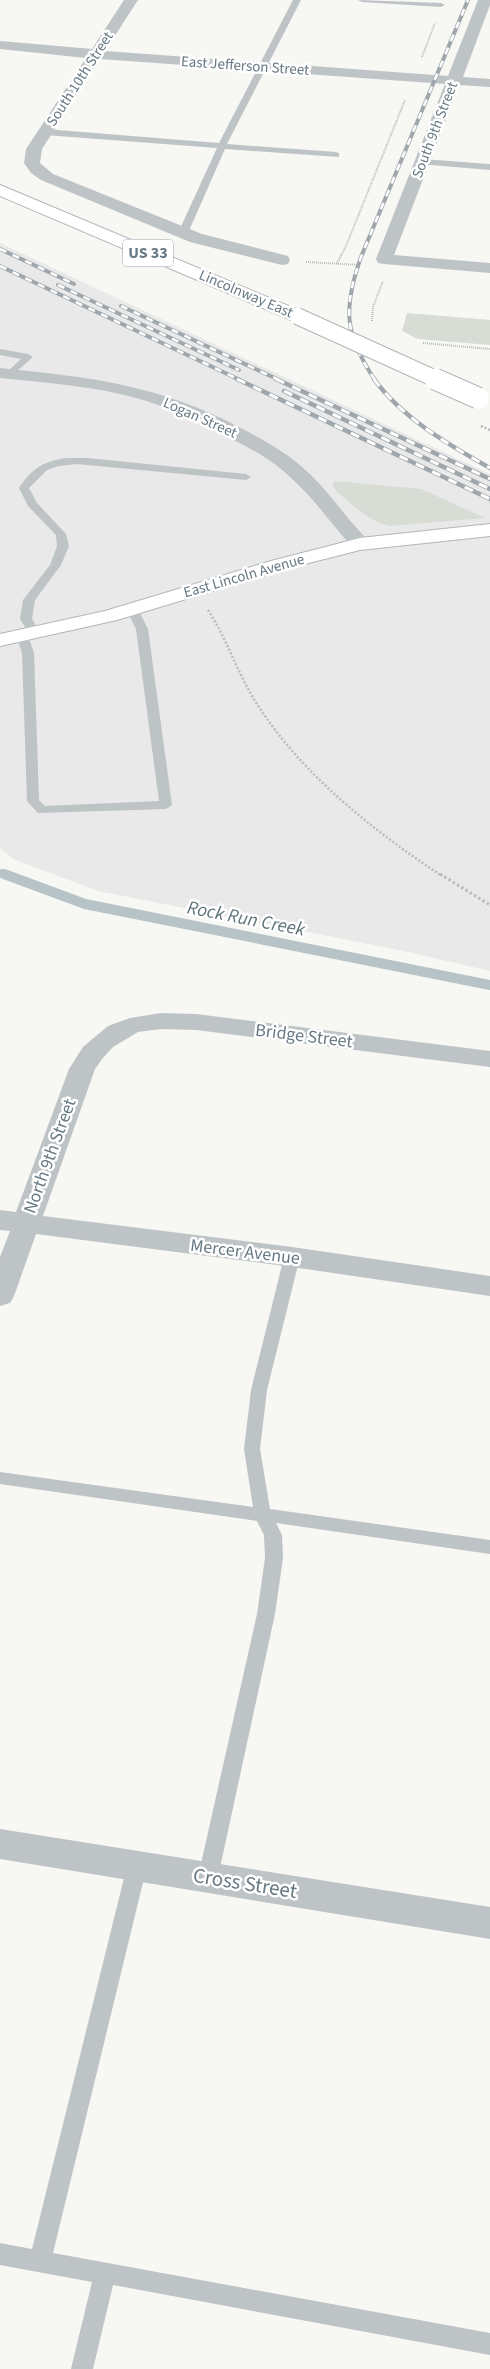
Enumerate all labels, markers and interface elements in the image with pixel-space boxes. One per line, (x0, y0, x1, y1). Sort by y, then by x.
street label: South 10th Street (41, 27, 119, 131)
street label: East Jefferson Street (180, 51, 310, 81)
street label: South 9th Street (407, 79, 463, 181)
road number: US 33 (123, 240, 173, 266)
street label: Lincolnway East (196, 265, 296, 323)
street label: Logan Street (160, 392, 240, 444)
street label: East Lincoln Avenue (181, 549, 307, 603)
water label: Rock Run Creek (185, 894, 308, 944)
street label: Bridge Street (254, 1018, 354, 1054)
street label: North 9th Street (18, 1095, 82, 1217)
street label: Mercer Avenue (189, 1233, 301, 1271)
street label: Cross Street (191, 1860, 299, 1906)

